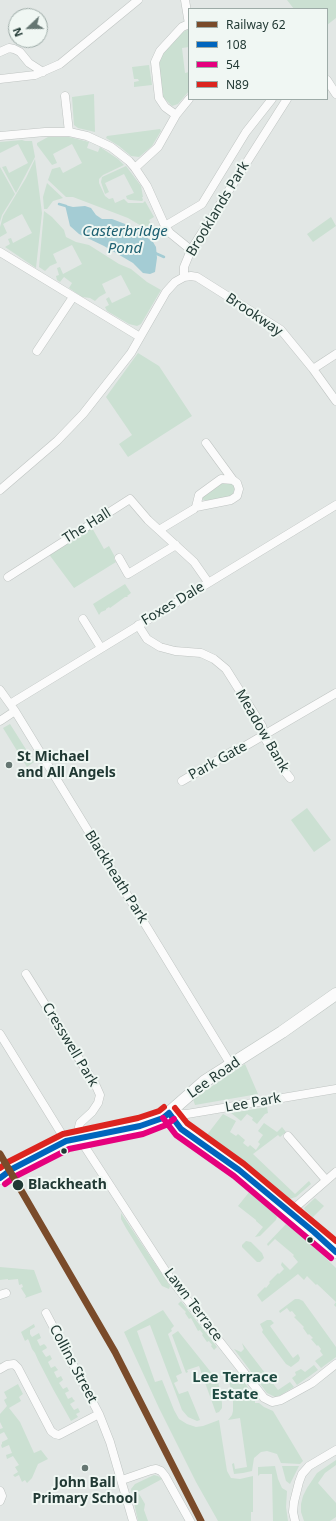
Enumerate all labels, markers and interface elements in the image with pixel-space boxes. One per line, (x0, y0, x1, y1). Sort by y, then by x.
north arrow (8, 8, 48, 48)
legend (188, 8, 328, 100)
text: Railway 62 (226, 16, 286, 33)
text: N (9, 25, 26, 39)
text: 108 (226, 36, 247, 53)
text: 54 (226, 56, 240, 73)
text: N89 (226, 76, 249, 93)
street label: Brooklands Park (183, 159, 253, 259)
water label: Casterbridge Pond (82, 223, 168, 258)
street label: Brookway (222, 290, 286, 340)
street label: The Hall (60, 505, 114, 547)
street label: Foxes Dale (138, 579, 208, 629)
street label: Meadow Bank (231, 687, 293, 775)
street label: Park Gate (186, 738, 250, 784)
place label: St Michael and All Angels (17, 749, 116, 782)
marker: St Michael and All Angels (4, 760, 14, 770)
street label: Blackheath Park (81, 828, 151, 926)
street label: Cresswell Park (38, 1000, 102, 1090)
street label: Lee Road (184, 1054, 244, 1102)
street label: Lee Park (224, 1090, 282, 1116)
unlabelled marker (59, 1146, 69, 1156)
place label: Blackheath (28, 1177, 107, 1193)
marker: Blackheath (11, 1178, 25, 1192)
unlabelled marker (305, 1235, 315, 1245)
street label: Lawn Terrace (160, 1265, 226, 1345)
street label: Collins Street (45, 1322, 101, 1406)
district label: Lee Terrace Estate (192, 1369, 278, 1404)
marker: John Ball Primary School (80, 1463, 90, 1473)
place label: John Ball Primary School (33, 1475, 137, 1508)

